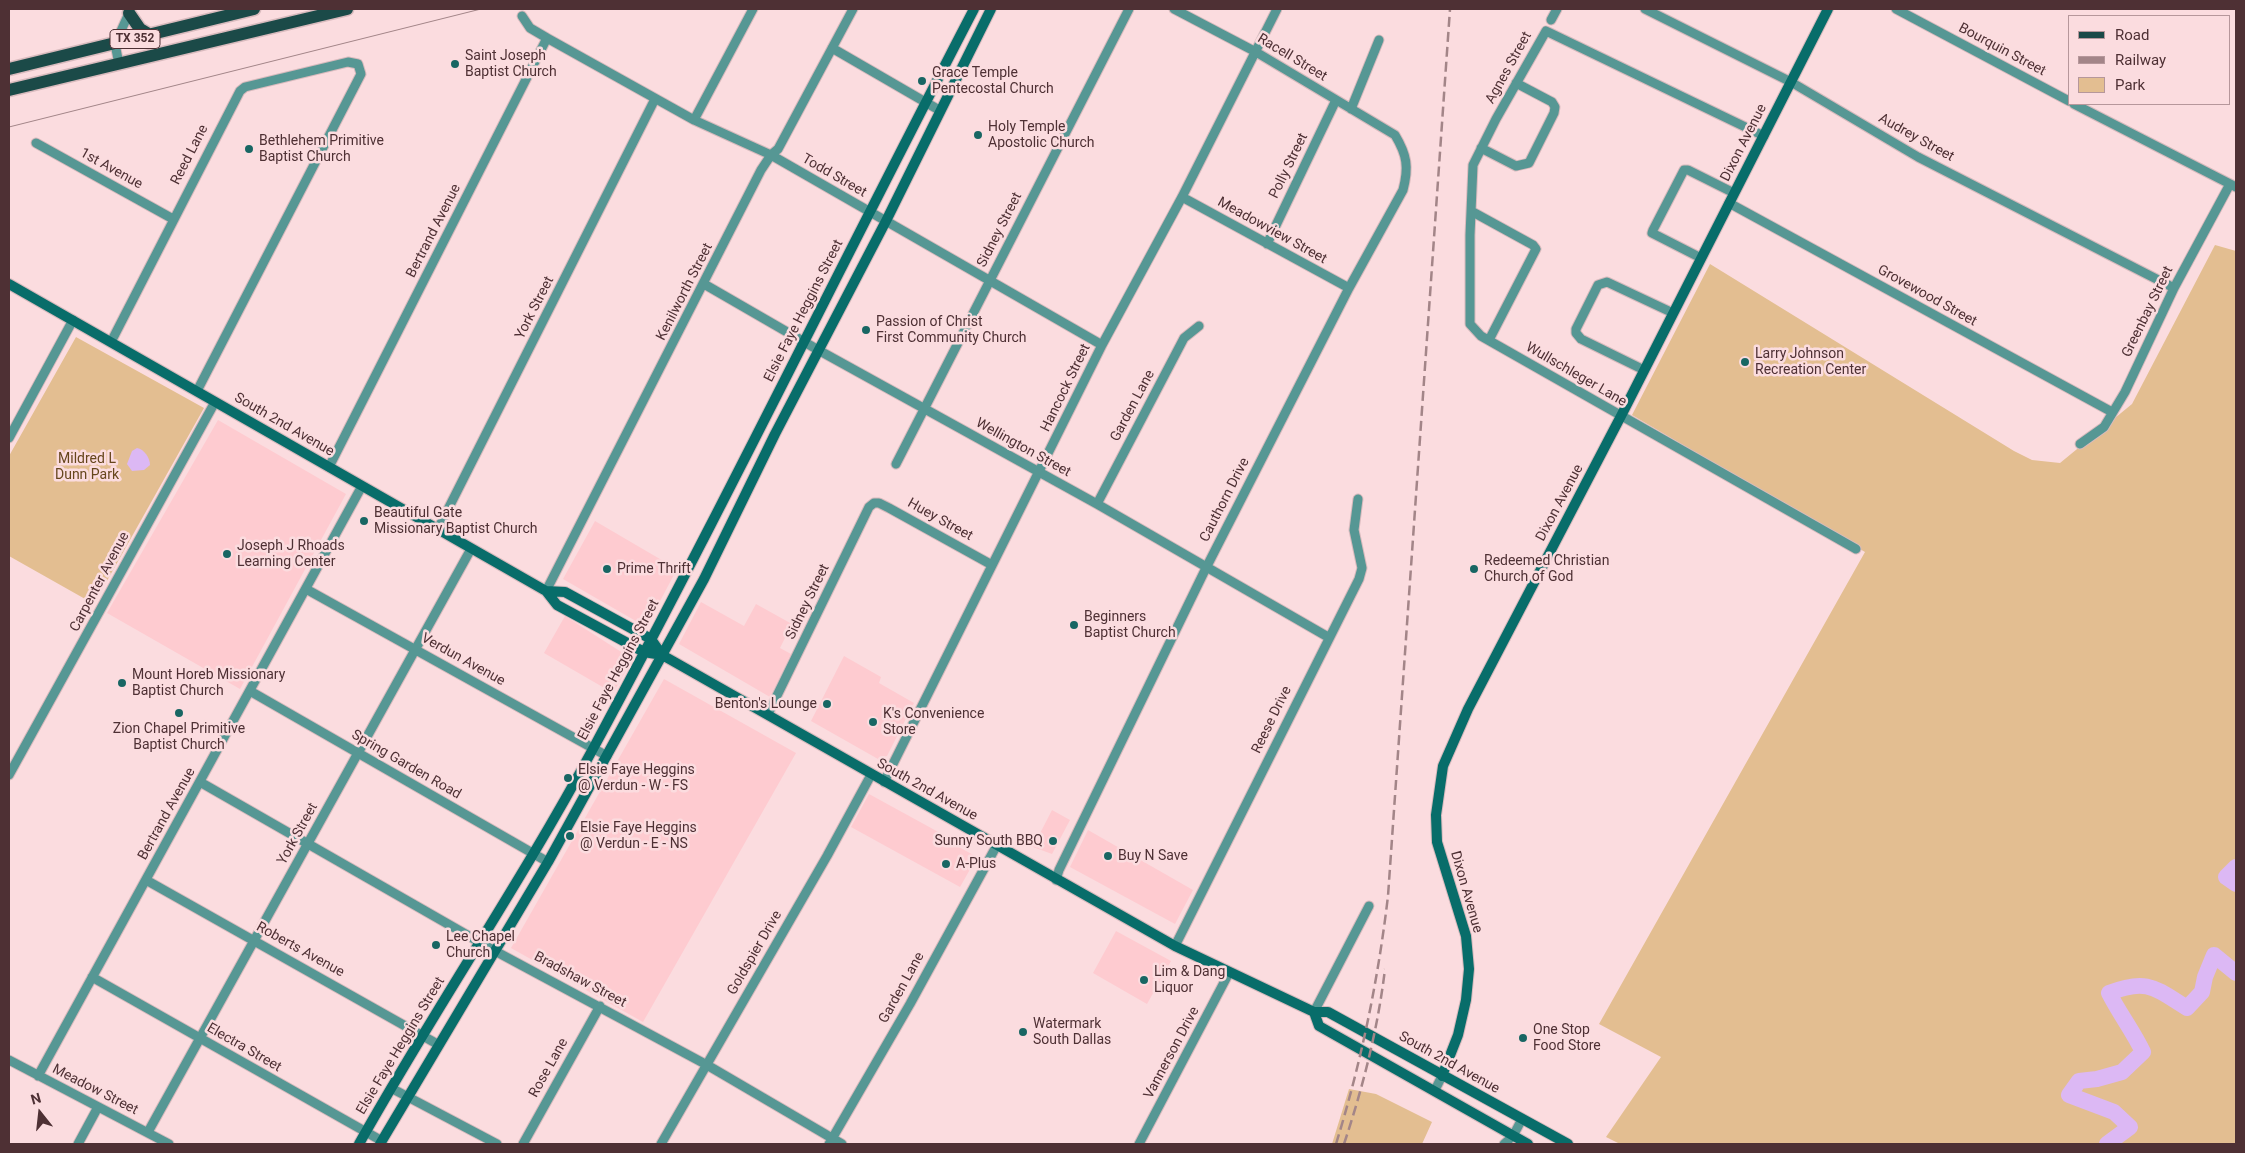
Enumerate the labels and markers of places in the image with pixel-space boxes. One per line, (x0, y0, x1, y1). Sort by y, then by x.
place label: Saint Joseph Baptist Church (465, 48, 557, 80)
marker: Saint Joseph Baptist Church (449, 58, 461, 70)
place label: Grace Temple Pentecostal Church (932, 65, 1054, 98)
marker: Grace Temple Pentecostal Church (916, 75, 928, 87)
place label: Holy Temple Apostolic Church (988, 119, 1094, 152)
marker: Holy Temple Apostolic Church (972, 129, 984, 141)
place label: Bethlehem Primitive Baptist Church (259, 133, 384, 166)
marker: Bethlehem Primitive Baptist Church (243, 143, 255, 155)
place label: Passion of Christ First Community Church (876, 314, 1027, 347)
marker: Passion of Christ First Community Church (860, 324, 872, 336)
place label: Larry Johnson Recreation Center (1755, 346, 1866, 378)
marker: Larry Johnson Recreation Center (1739, 356, 1751, 368)
place label: Beautiful Gate Missionary Baptist Church (374, 505, 537, 538)
marker: Beautiful Gate Missionary Baptist Church (358, 515, 370, 527)
place label: Joseph J Rhoads Learning Center (237, 538, 345, 570)
marker: Joseph J Rhoads Learning Center (221, 548, 233, 560)
place label: Redeemed Christian Church of God (1484, 553, 1609, 586)
place label: Prime Thrift (617, 561, 691, 577)
marker: Prime Thrift (601, 563, 613, 575)
marker: Redeemed Christian Church of God (1468, 563, 1480, 575)
place label: Beginners Baptist Church (1084, 609, 1176, 642)
marker: Beginners Baptist Church (1068, 619, 1080, 631)
place label: Mount Horeb Missionary Baptist Church (132, 667, 285, 700)
marker: Mount Horeb Missionary Baptist Church (116, 677, 128, 689)
place label: Benton's Lounge (715, 696, 817, 712)
marker: Benton's Lounge (821, 698, 833, 710)
place label: K's Convenience Store (883, 706, 984, 739)
marker: Zion Chapel Primitive Baptist Church (173, 707, 185, 719)
marker: K's Convenience Store (867, 716, 879, 728)
place label: Zion Chapel Primitive Baptist Church (113, 721, 245, 754)
place label: Elsie Faye Heggins @ Verdun - W - FS (578, 762, 695, 794)
marker: Elsie Faye Heggins @ Verdun - W - FS (562, 772, 574, 784)
place label: Elsie Faye Heggins @ Verdun - E - NS (580, 820, 697, 852)
marker: Elsie Faye Heggins @ Verdun - E - NS (564, 830, 576, 842)
place label: Sunny South BBQ (935, 833, 1043, 849)
marker: Sunny South BBQ (1047, 835, 1059, 847)
place label: Buy N Save (1118, 848, 1188, 864)
marker: Buy N Save (1102, 850, 1114, 862)
place label: A-Plus (956, 856, 996, 872)
marker: A-Plus (940, 858, 952, 870)
place label: Lee Chapel Church (446, 929, 515, 962)
marker: Lee Chapel Church (430, 939, 442, 951)
place label: Lim & Dang Liquor (1154, 964, 1225, 996)
marker: Lim & Dang Liquor (1138, 974, 1150, 986)
place label: Watermark South Dallas (1033, 1016, 1111, 1048)
place label: One Stop Food Store (1533, 1022, 1601, 1054)
marker: Watermark South Dallas (1017, 1026, 1029, 1038)
marker: One Stop Food Store (1517, 1032, 1529, 1044)

